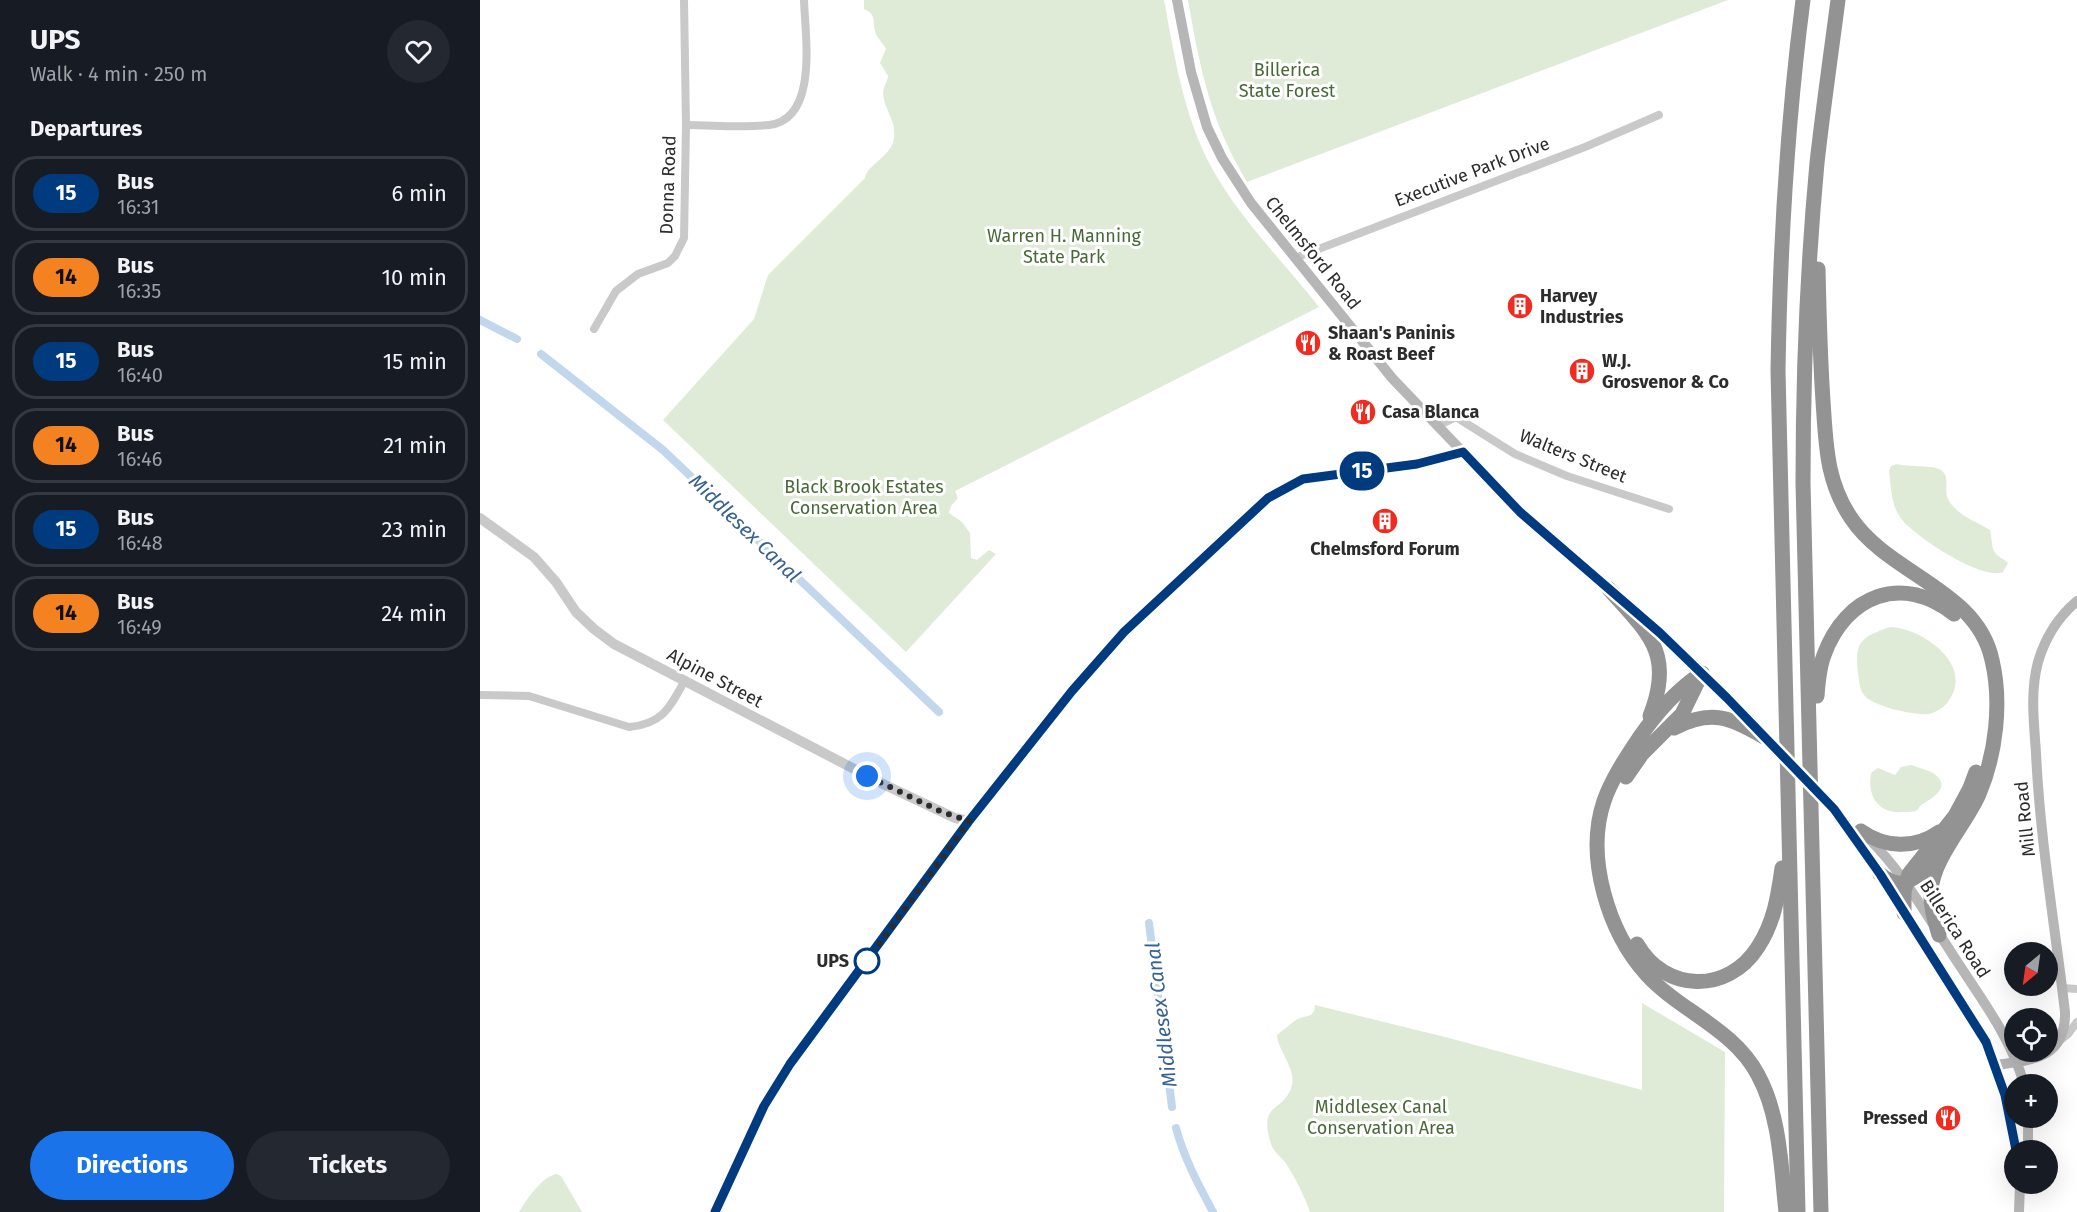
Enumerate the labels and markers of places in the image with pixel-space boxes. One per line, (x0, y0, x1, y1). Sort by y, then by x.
place label: Harvey Industries (1540, 285, 1624, 328)
building icon: Harvey Industries (1505, 291, 1535, 321)
place label: Shaan's Paninis & Roast Beef (1328, 322, 1455, 365)
restaurant icon: Shaan's Paninis & Roast Beef (1293, 328, 1323, 358)
place label: W.J. Grosvenor & Co (1602, 350, 1729, 393)
building icon: W.J. Grosvenor & Co (1567, 356, 1597, 386)
restaurant icon: Casa Blanca (1348, 397, 1378, 427)
place label: Casa Blanca (1382, 401, 1480, 423)
building icon: Chelmsford Forum (1370, 506, 1400, 536)
place label: Chelmsford Forum (1310, 538, 1460, 560)
marker: UPS (854, 948, 880, 974)
place label: UPS (816, 950, 849, 972)
restaurant icon: Pressed (1933, 1103, 1963, 1133)
place label: Pressed (1863, 1107, 1928, 1129)

